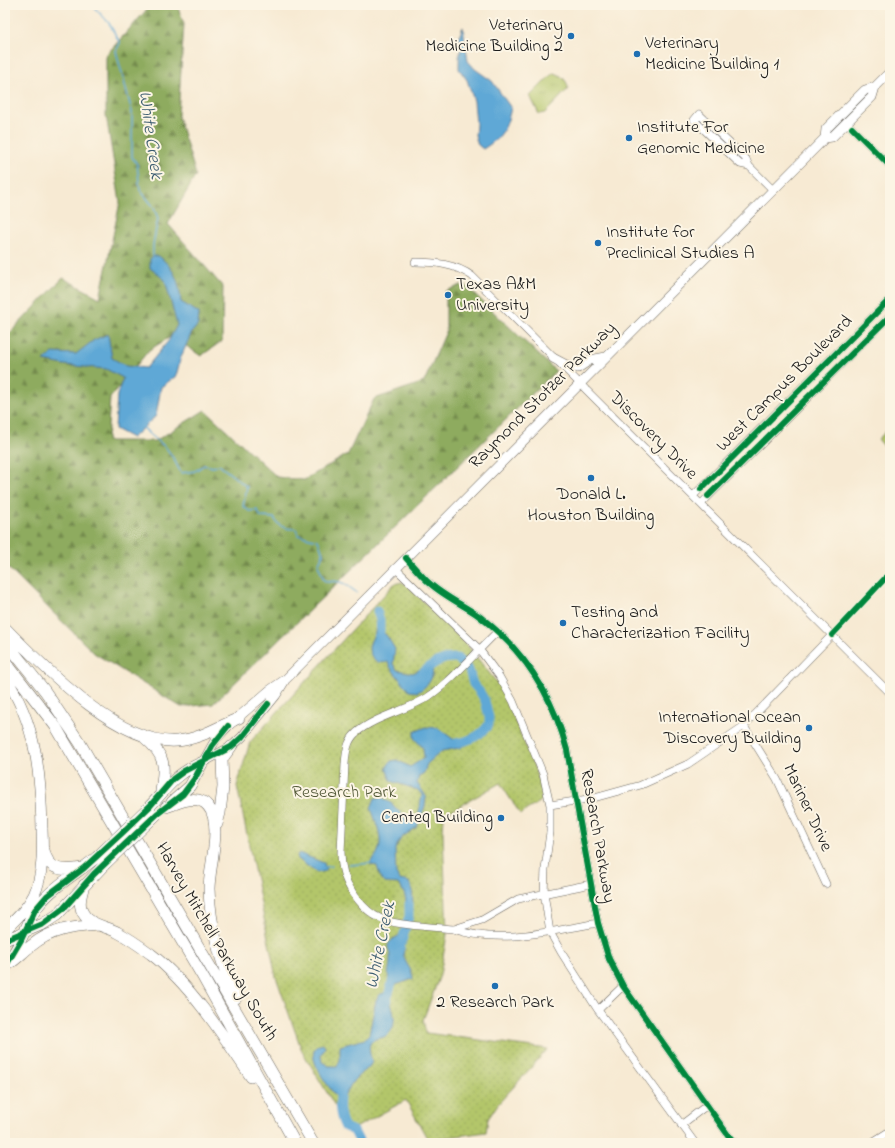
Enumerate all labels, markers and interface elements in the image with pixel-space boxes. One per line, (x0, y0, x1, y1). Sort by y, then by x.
place label: Veterinary Medicine Building 2 (426, 13, 563, 61)
marker: Veterinary Medicine Building 2 (566, 31, 576, 41)
place label: Veterinary Medicine Building 1 (644, 31, 779, 79)
marker: Veterinary Medicine Building 1 (632, 49, 642, 59)
water label: White Creek (130, 89, 170, 181)
place label: Institute For Genomic Medicine (637, 115, 766, 162)
marker: Institute For Genomic Medicine (624, 133, 634, 143)
place label: Institute for Preclinical Studies A (606, 220, 755, 267)
marker: Institute for Preclinical Studies A (593, 238, 603, 248)
place label: Texas A&M University (456, 272, 536, 319)
marker: Texas A&M University (443, 290, 453, 300)
street label: West Campus Boulevard (711, 310, 859, 458)
street label: Raymond Stotzer Parkway (463, 316, 623, 476)
street label: Discovery Drive (602, 385, 704, 487)
marker: Donald L. Houston Building (586, 473, 596, 483)
place label: Donald L. Houston Building (528, 482, 654, 530)
place label: Testing and Characterization Facility (571, 600, 750, 647)
marker: Testing and Characterization Facility (558, 618, 568, 628)
place label: International Ocean Discovery Building (658, 705, 801, 753)
marker: International Ocean Discovery Building (804, 723, 814, 733)
street label: Mariner Drive (775, 760, 839, 857)
street label: Research Parkway (572, 767, 622, 905)
park label: Research Park (292, 780, 396, 806)
place label: Centeq Building (381, 805, 493, 832)
marker: Centeq Building (496, 813, 506, 823)
street label: Harvey Mitchell Parkway South (148, 838, 284, 1046)
water label: White Creek (359, 898, 404, 991)
marker: 2 Research Park (490, 981, 500, 991)
place label: 2 Research Park (436, 990, 554, 1016)

